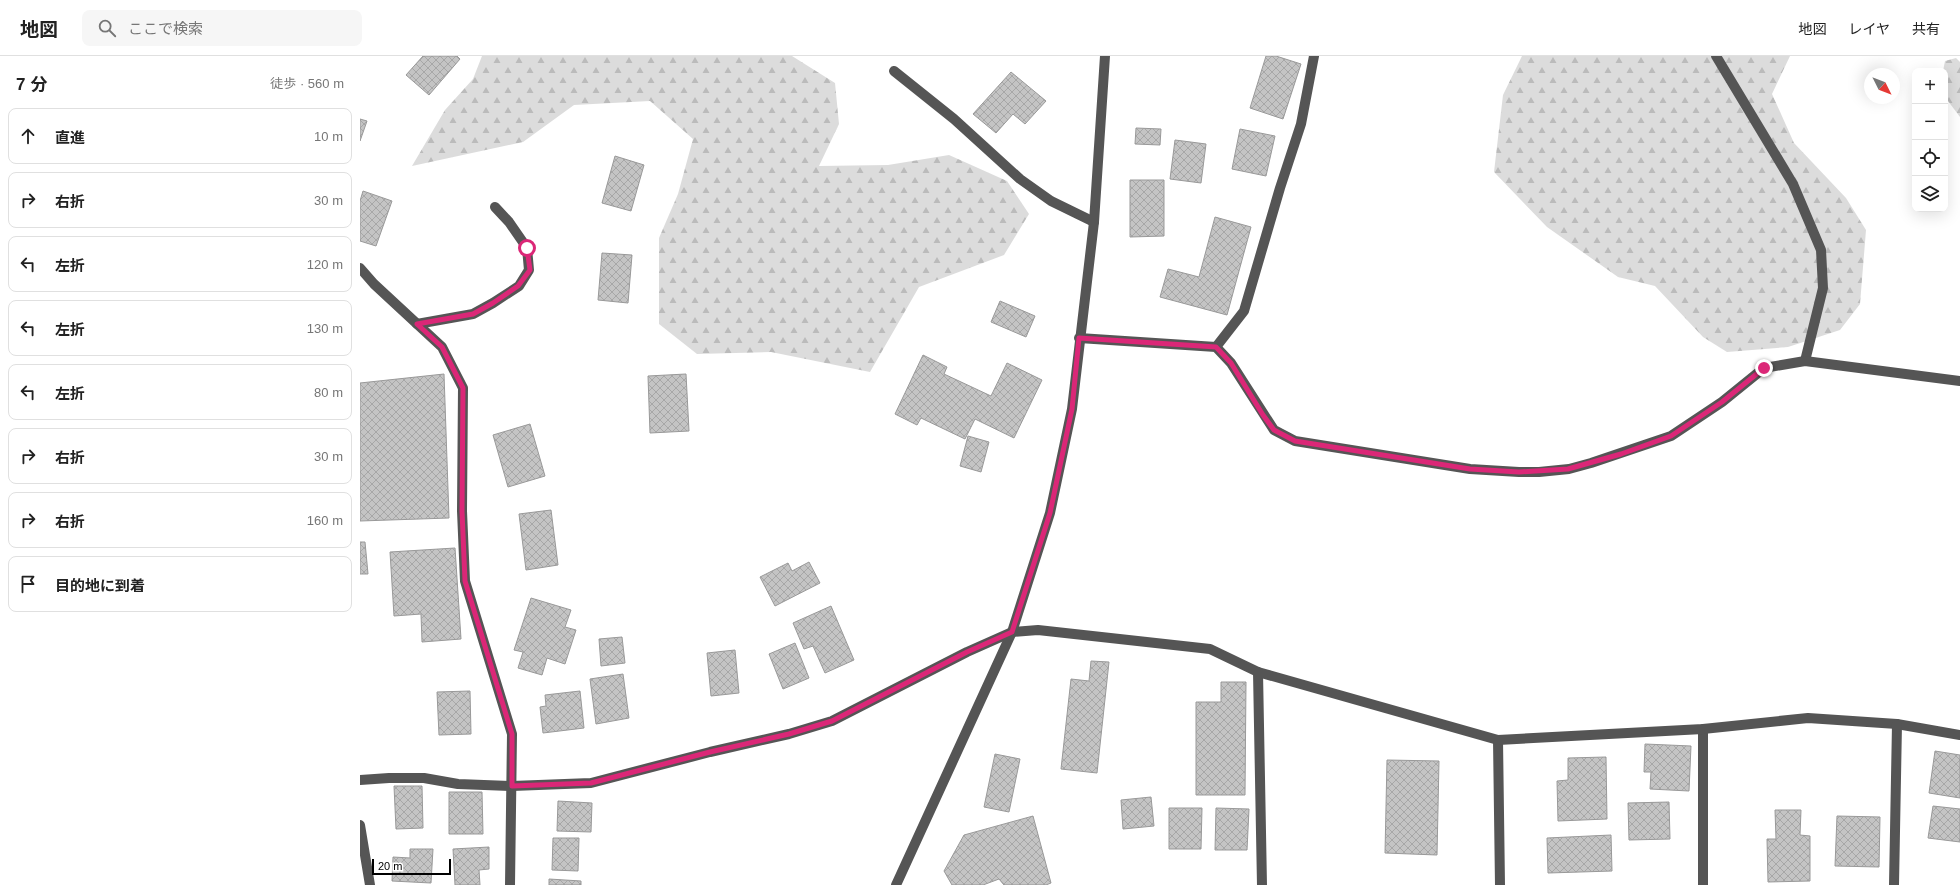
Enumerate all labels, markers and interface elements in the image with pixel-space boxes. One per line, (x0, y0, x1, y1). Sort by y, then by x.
search box (82, 10, 362, 46)
icon: search (96, 17, 118, 39)
text: 地図 (20, 19, 58, 40)
text: ここで検索 (128, 20, 203, 37)
text: 地図 (1798, 21, 1826, 37)
text: レイヤ (1848, 21, 1890, 37)
text: 共有 (1912, 21, 1940, 37)
north arrow (1864, 68, 1900, 104)
map controls (1912, 68, 1948, 212)
button: + (1912, 68, 1948, 104)
text: 7 分 (16, 75, 47, 94)
text: 徒歩 · 560 m (270, 76, 344, 91)
button: − (1912, 104, 1948, 140)
icon: ahead (17, 125, 39, 147)
text: 直進 (55, 129, 85, 146)
text: 10 m (314, 129, 343, 144)
button: locate (1912, 140, 1948, 176)
button: layers (1912, 176, 1948, 212)
icon: right (17, 189, 39, 211)
text: 右折 (55, 193, 85, 210)
text: 30 m (314, 193, 343, 208)
route start (518, 239, 536, 257)
icon: left (17, 253, 39, 275)
text: 左折 (55, 257, 85, 274)
text: 120 m (307, 257, 343, 272)
icon: left (17, 317, 39, 339)
text: 左折 (55, 321, 85, 338)
text: 130 m (307, 321, 343, 336)
route end (1755, 359, 1773, 377)
icon: left (17, 381, 39, 403)
text: 左折 (55, 385, 85, 402)
text: 80 m (314, 385, 343, 400)
icon: right (17, 445, 39, 467)
text: 右折 (55, 449, 85, 466)
text: 30 m (314, 449, 343, 464)
icon: right (17, 509, 39, 531)
text: 右折 (55, 513, 85, 530)
text: 160 m (307, 513, 343, 528)
icon: arrive (17, 573, 39, 595)
text: 目的地に到着 (55, 577, 145, 594)
scale bar (372, 857, 451, 876)
text: 20 m (378, 860, 402, 872)

